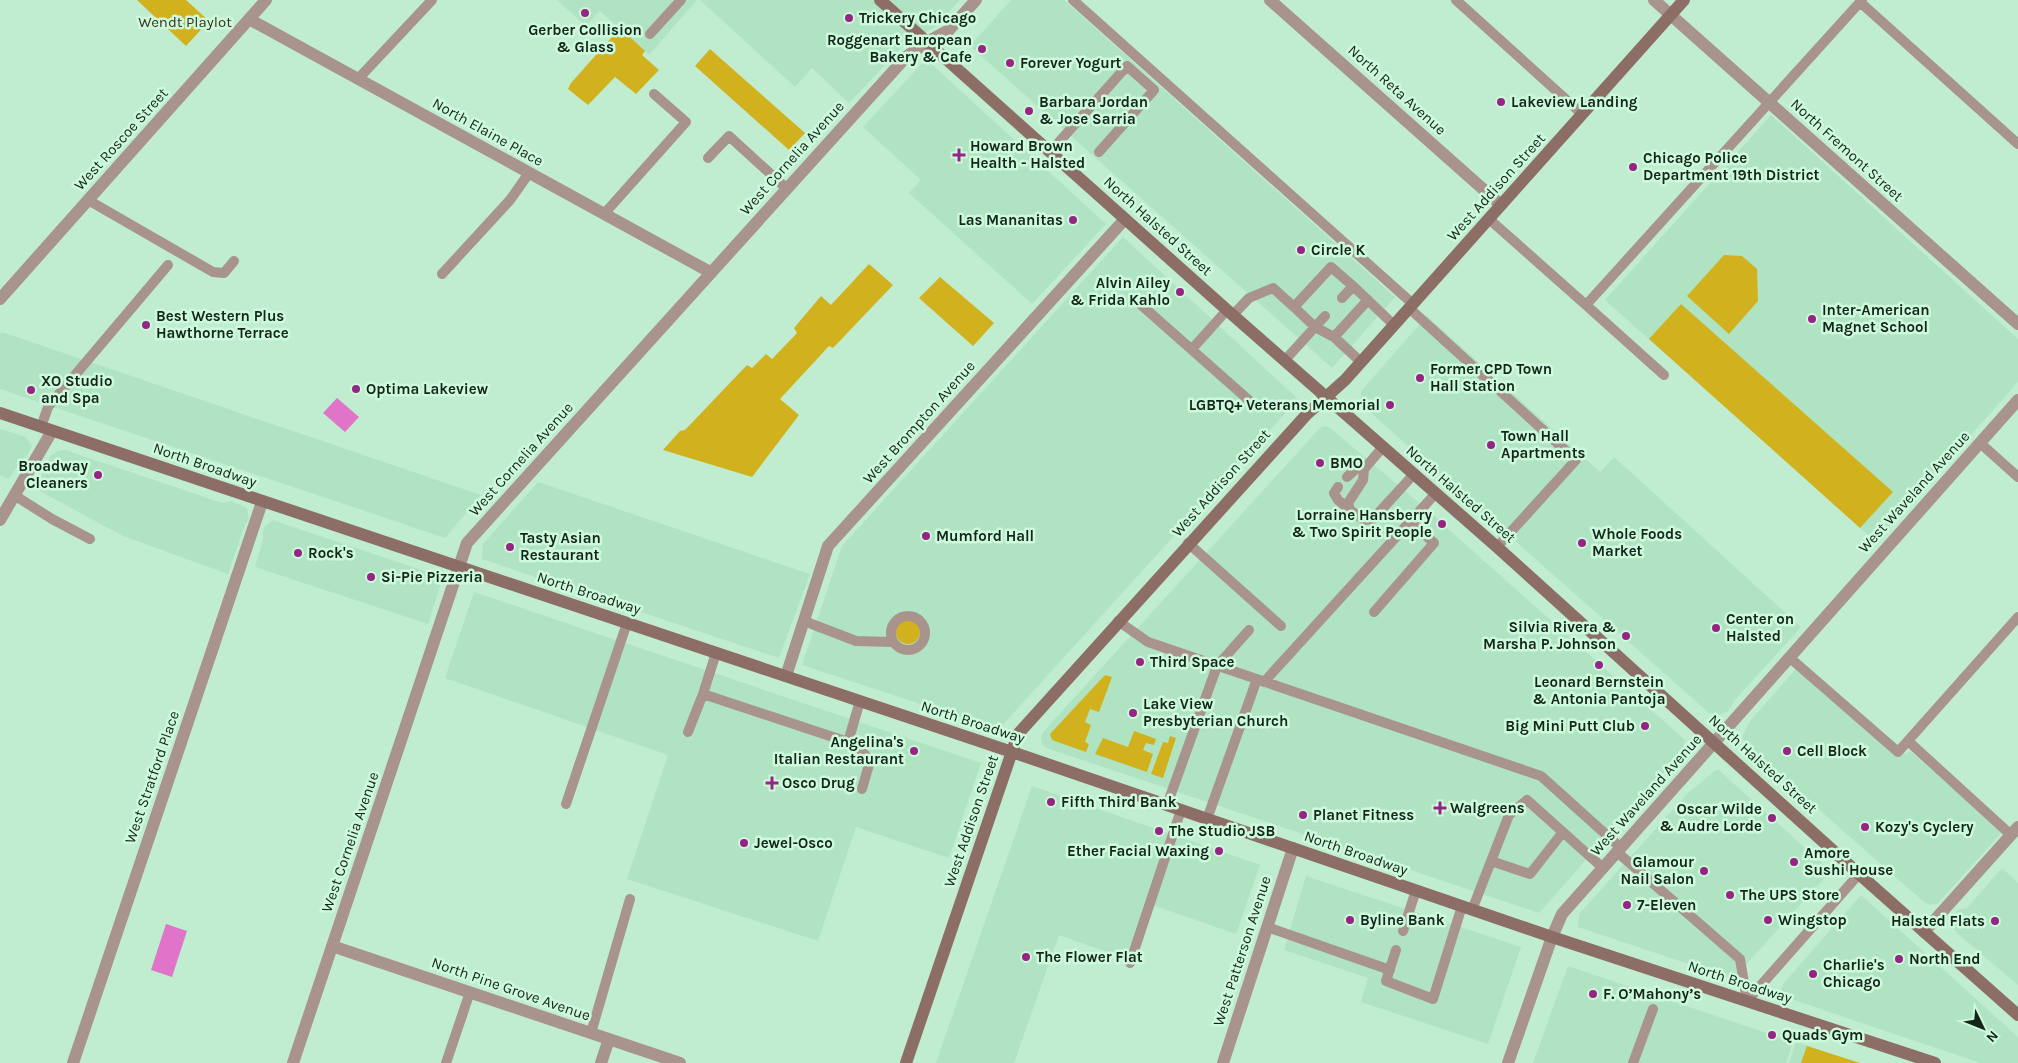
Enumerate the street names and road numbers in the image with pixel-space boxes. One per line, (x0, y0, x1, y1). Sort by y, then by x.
street label: North Reta Avenue (1344, 41, 1450, 139)
street label: West Roscoe Street (70, 84, 172, 194)
street label: North Elaine Place (429, 94, 547, 170)
street label: North Fremont Street (1787, 95, 1907, 205)
street label: West Cornelia Avenue (736, 97, 848, 219)
street label: West Addison Street (1443, 129, 1549, 244)
street label: North Halsted Street (1100, 173, 1216, 280)
street label: West Brompton Avenue (859, 357, 979, 487)
street label: West Cornelia Avenue (465, 398, 577, 520)
street label: West Addison Street (1168, 425, 1274, 540)
street label: West Waveland Avenue (1855, 427, 1973, 557)
street label: North Broadway (151, 439, 259, 491)
street label: North Halsted Street (1402, 441, 1520, 547)
street label: North Broadway (535, 568, 643, 618)
street label: North Broadway (919, 697, 1027, 747)
street label: West Stratford Place (121, 708, 183, 846)
street label: North Halsted Street (1705, 711, 1821, 818)
street label: West Waveland Avenue (1587, 730, 1705, 860)
street label: West Addison Street (940, 752, 1002, 889)
street label: West Cornelia Avenue (318, 770, 382, 914)
street label: North Broadway (1302, 827, 1410, 879)
street label: West Patterson Avenue (1209, 874, 1275, 1028)
street label: North Pine Grove Avenue (429, 953, 593, 1025)
street label: North Broadway (1686, 957, 1794, 1007)

